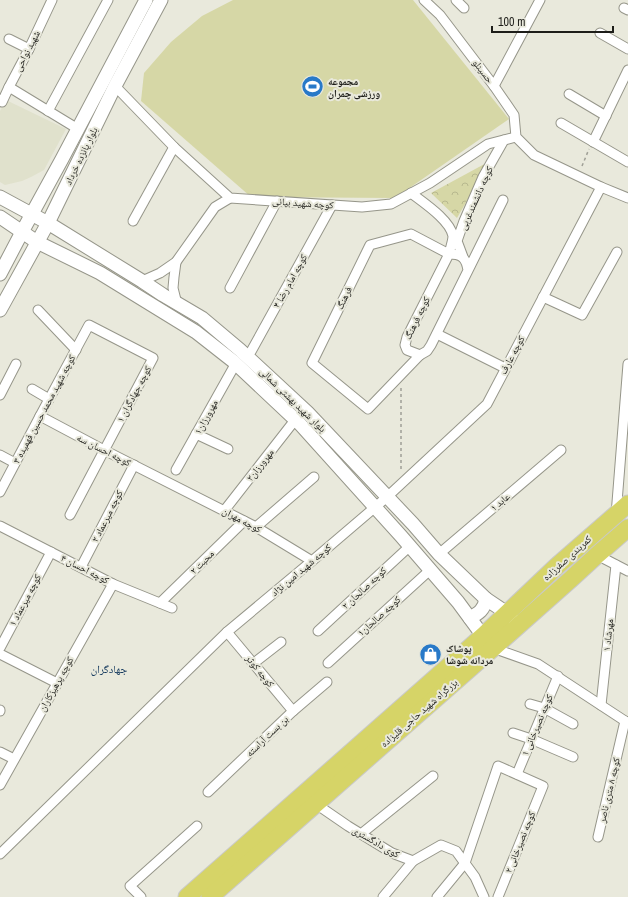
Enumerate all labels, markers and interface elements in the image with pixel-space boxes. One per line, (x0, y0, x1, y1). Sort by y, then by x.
scale bar (492, 8, 613, 34)
text: 100 m (498, 14, 525, 30)
street label: شهید نواحی (11, 28, 43, 74)
street label: حسینلو (470, 57, 497, 86)
sports icon: مجموعه ورزشی چمران (300, 74, 326, 100)
place label: مجموعه ورزشی چمران (328, 75, 380, 100)
street label: بلوار پانزده خرداد (61, 125, 101, 187)
street label: کوچه دانشمندغربی (456, 164, 496, 232)
street label: کوچه شهید بیانی (272, 194, 334, 212)
street label: کوچه امام رضا ۴ (270, 252, 311, 311)
street label: فرهنگ (333, 284, 355, 312)
street label: کوچه فرهنگ (401, 294, 433, 342)
street label: کوچه عارف (496, 333, 528, 377)
street label: کوچه شهید محمد حسین فهمیده ۳ (10, 352, 78, 466)
street label: کوچه جهادگران ۱ (114, 364, 154, 424)
street label: بلوار شهید بهشتی شمالی (257, 365, 329, 435)
street label: مهرورزان۱ (191, 397, 221, 437)
street label: کوچه احسان سه (75, 431, 133, 469)
street label: مهرورزان۲ (243, 446, 277, 484)
street label: کوچه میرعماد ۲ (88, 488, 126, 544)
street label: عابد ۱ (487, 490, 513, 514)
street label: کوچه مهران (220, 504, 264, 536)
street label: کمربندی صفرزاده (540, 533, 594, 583)
street label: کوچه شهید امین نژاد (268, 541, 334, 599)
street label: محبت ۲ (187, 547, 217, 577)
street label: کوچه احسان ۴ (59, 551, 111, 587)
street label: کوچه صالحان ۲ (339, 564, 389, 612)
street label: کوچه میرعماد ۱ (6, 572, 44, 628)
street label: کوچه صالحان۱ (355, 593, 403, 639)
street label: مهرشاد ۱ (600, 618, 616, 652)
shop icon: پوشاک مردانه شوشا (417, 641, 443, 667)
place label: پوشاک مردانه شوشا (446, 642, 494, 667)
street label: کوچه کوثر (242, 651, 277, 690)
street label: کوچه پرهیزکاران (36, 654, 77, 714)
district label: جهادگران (91, 662, 127, 676)
street label: بزرگراه شهید حاجی قلیزاده (378, 676, 460, 750)
street label: کوچه نصیرخانی ۱ (518, 692, 556, 758)
street label: بن بست آراسته (243, 712, 291, 759)
street label: کوچه ۸ متری ناصر (595, 756, 623, 825)
street label: کوچه نصیرخانی ۲ (502, 809, 538, 875)
street label: کوی دادگستری (350, 823, 402, 861)

